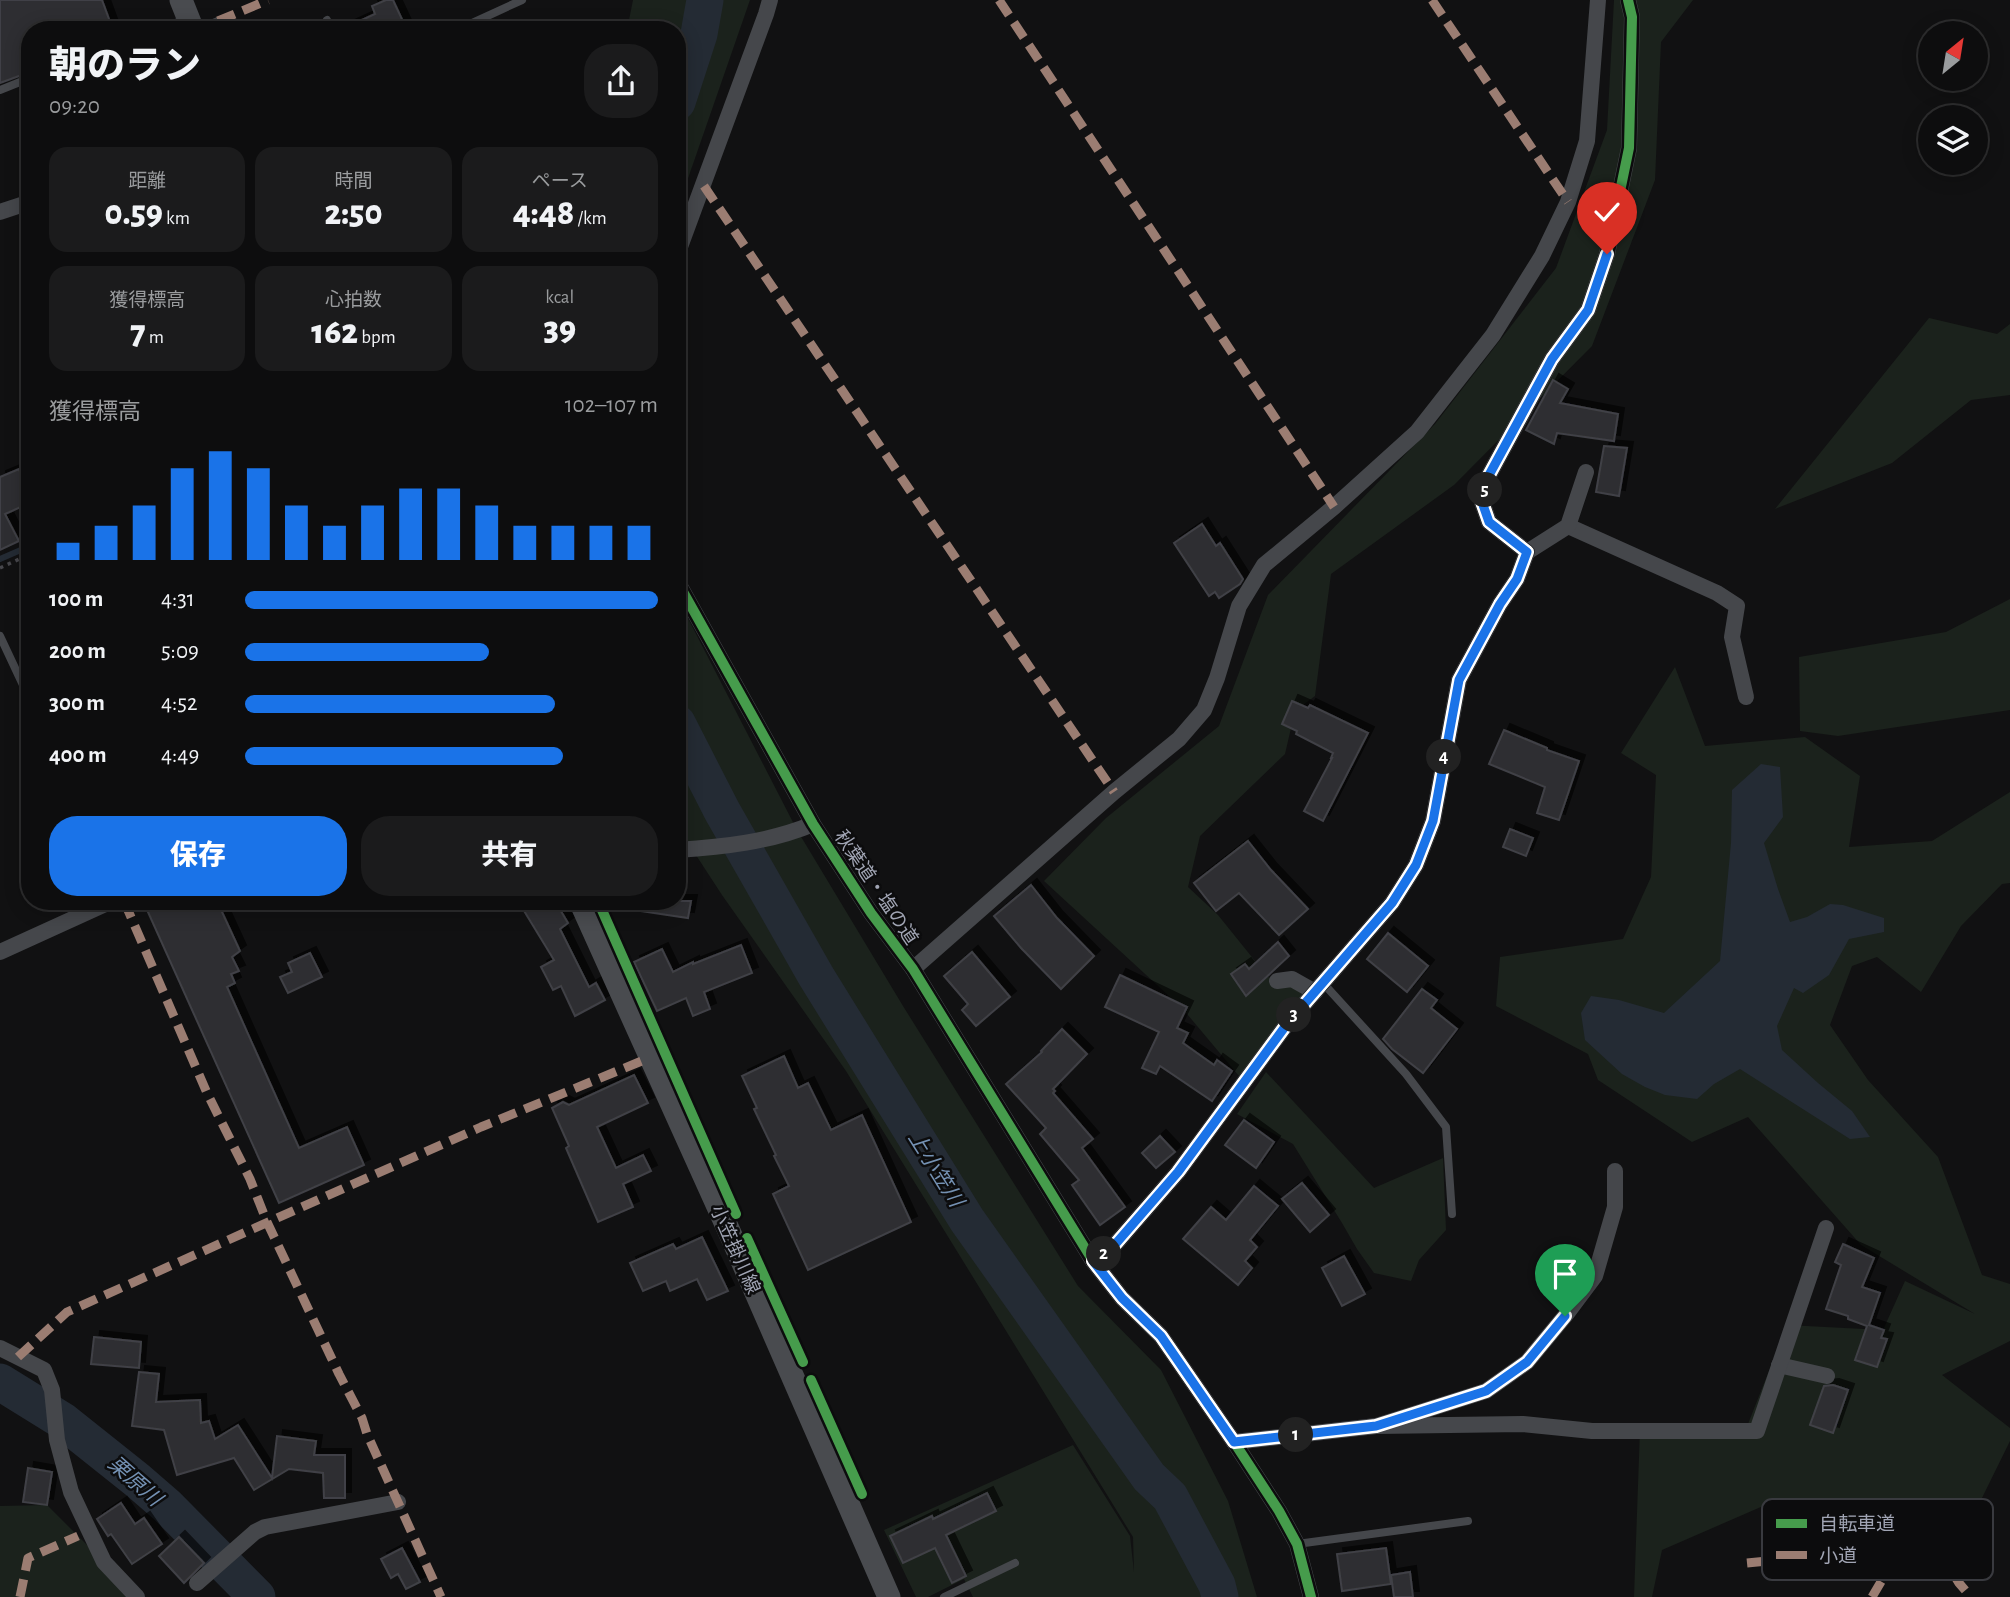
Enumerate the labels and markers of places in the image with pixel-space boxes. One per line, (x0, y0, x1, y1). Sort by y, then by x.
pin (1577, 182, 1637, 254)
pin: 5 (1468, 472, 1502, 508)
pin: 4 (1426, 740, 1462, 774)
pin: 3 (1276, 998, 1312, 1032)
pin: 2 (1086, 1236, 1122, 1272)
pin (1535, 1244, 1595, 1316)
pin: 1 (1278, 1418, 1314, 1452)

